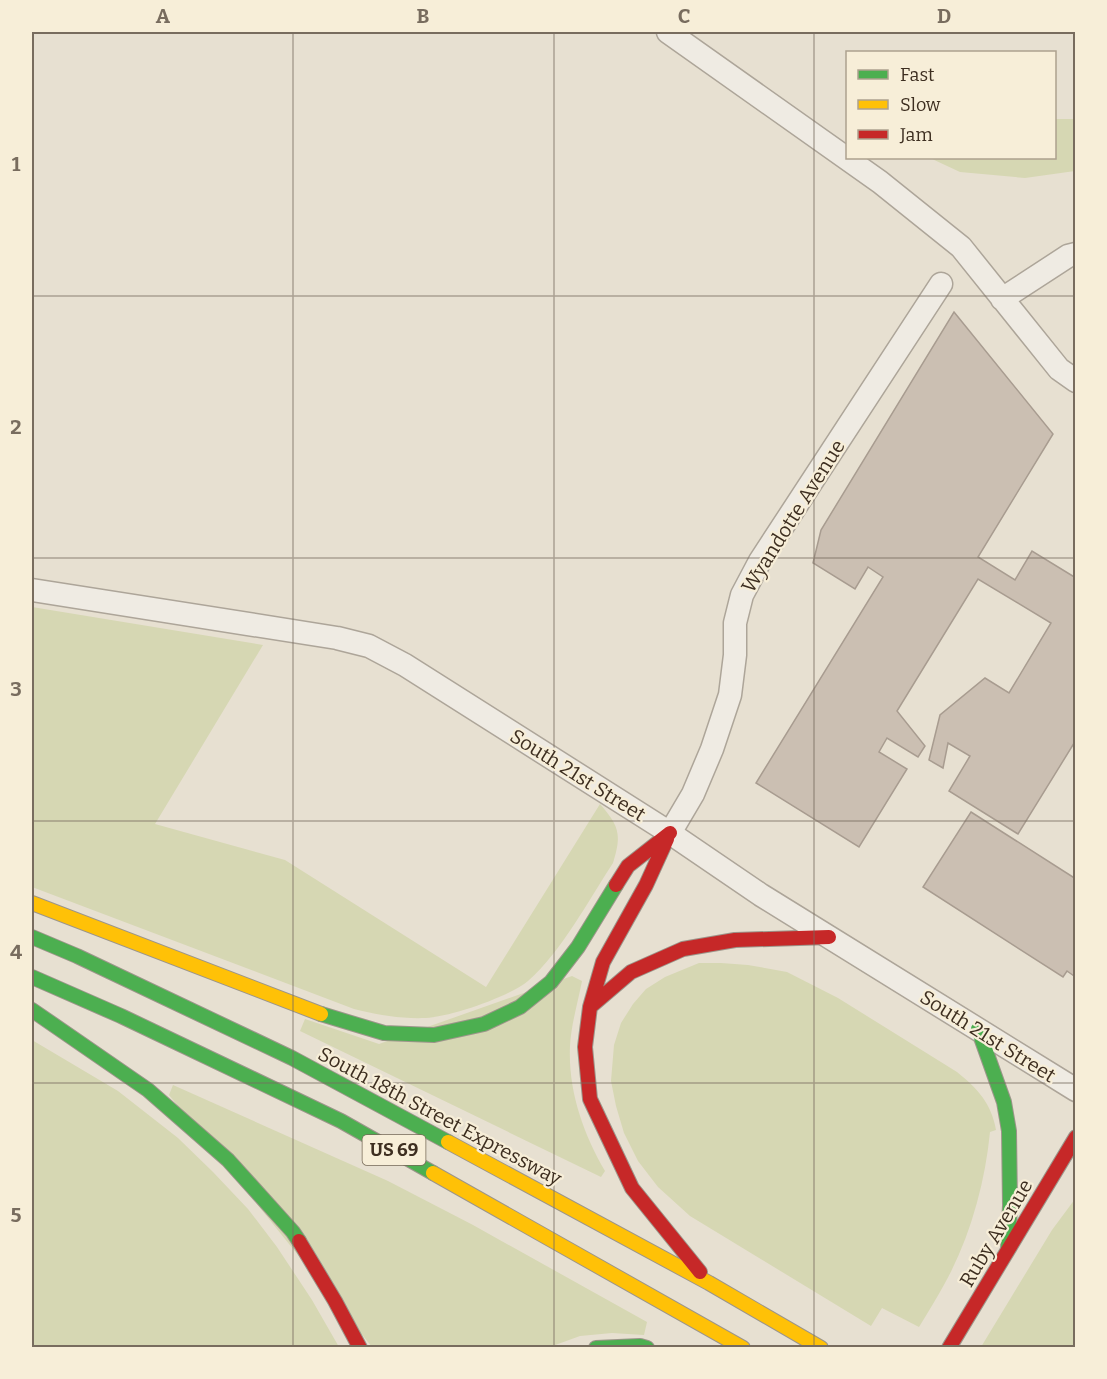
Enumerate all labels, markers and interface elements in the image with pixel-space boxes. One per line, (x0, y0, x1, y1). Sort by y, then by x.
text: A (156, 4, 171, 28)
text: B (417, 4, 430, 28)
text: C (678, 4, 690, 28)
text: D (937, 4, 951, 28)
legend (846, 51, 1056, 159)
text: Fast (900, 64, 935, 86)
text: Slow (900, 94, 941, 116)
text: Jam (899, 124, 933, 146)
text: 1 (12, 152, 21, 176)
text: 2 (10, 415, 22, 439)
street label: Wyandotte Avenue (736, 435, 850, 597)
text: 3 (10, 677, 22, 701)
street label: South 21st Street (506, 724, 650, 826)
text: 4 (10, 940, 22, 964)
street label: South 21st Street (916, 985, 1060, 1087)
street label: South 18th Street Expressway (314, 1042, 566, 1191)
road number: US 69 (362, 1135, 426, 1165)
street label: Ruby Avenue (954, 1175, 1038, 1291)
text: 5 (11, 1203, 22, 1227)

